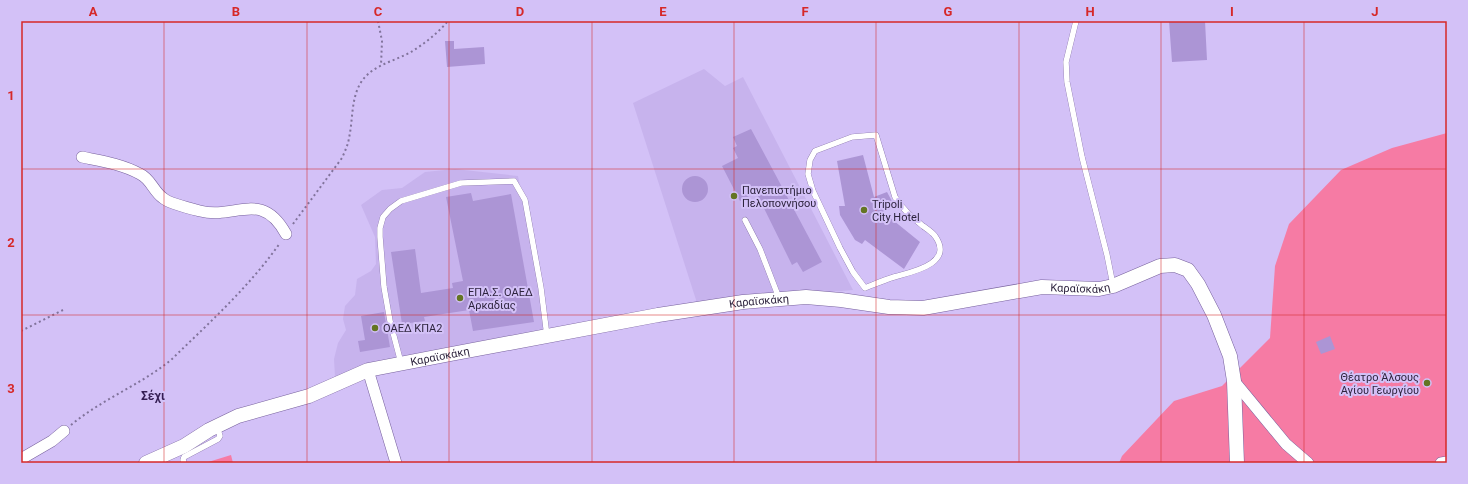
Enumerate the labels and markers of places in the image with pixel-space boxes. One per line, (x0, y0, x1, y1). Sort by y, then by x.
place label: Πανεπιστήμιο Πελοποννήσου (742, 184, 816, 210)
marker: Πανεπιστήμιο Πελοποννήσου (729, 191, 739, 201)
place label: Tripoli City Hotel (872, 198, 920, 224)
marker: Tripoli City Hotel (859, 205, 869, 215)
place label: ΕΠΑ.Σ. ΟΑΕΔ Αρκαδίας (468, 286, 533, 312)
marker: ΕΠΑ.Σ. ΟΑΕΔ Αρκαδίας (455, 293, 465, 303)
place label: ΟΑΕΔ ΚΠΑ2 (383, 322, 442, 335)
marker: ΟΑΕΔ ΚΠΑ2 (370, 323, 380, 333)
place label: Θέατρο Άλσους Αγίου Γεωργίου (1341, 371, 1419, 397)
marker: Θέατρο Άλσους Αγίου Γεωργίου (1422, 378, 1432, 388)

